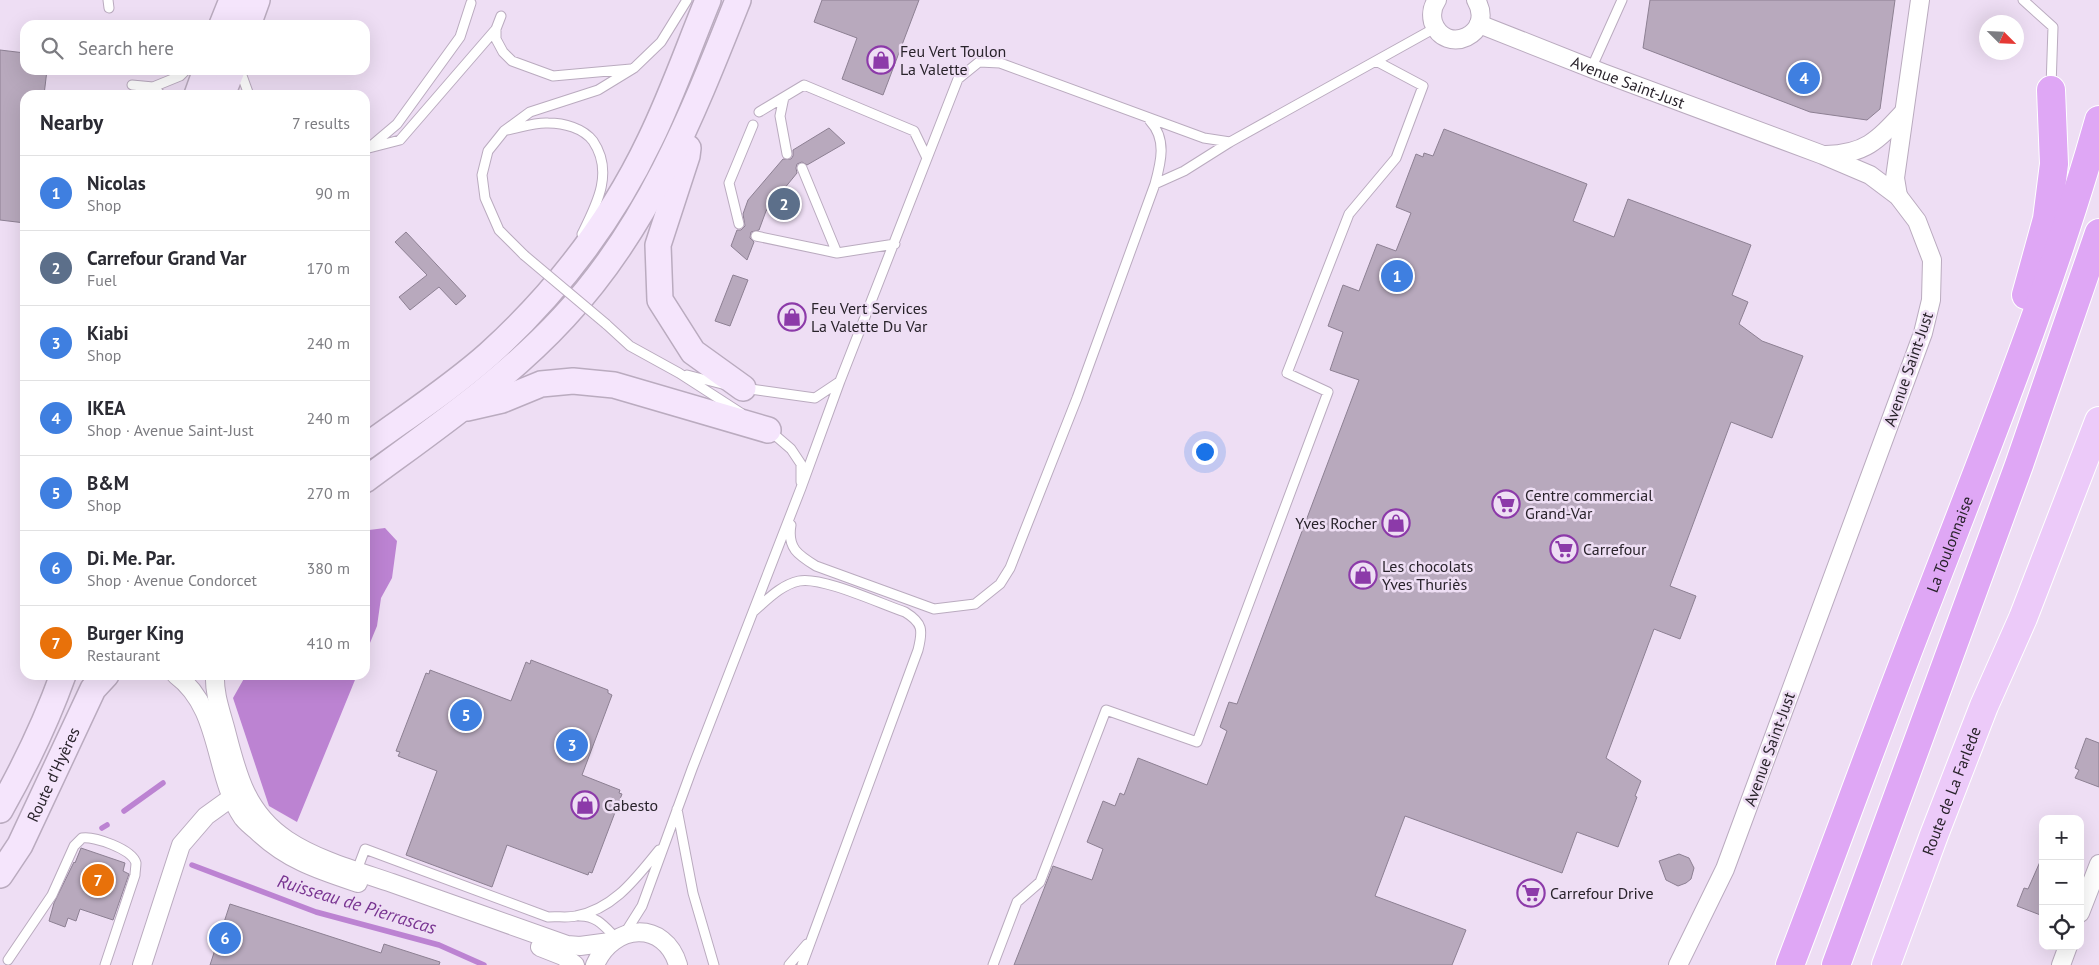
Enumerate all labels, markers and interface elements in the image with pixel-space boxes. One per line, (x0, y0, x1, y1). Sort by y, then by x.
north arrow (1979, 15, 2024, 60)
search box (20, 20, 370, 75)
icon: search (38, 34, 66, 62)
text: Search here (78, 36, 174, 60)
place label: Feu Vert Toulon La Valette (900, 41, 1006, 79)
shop icon: Feu Vert Toulon La Valette (866, 45, 896, 75)
street label: Avenue Saint-Just (1568, 51, 1688, 113)
pin: 4 (1788, 59, 1820, 97)
text: Nearby (40, 109, 103, 136)
text: 7 results (292, 113, 350, 133)
text: Nicolas (87, 171, 146, 195)
text: 1 (51, 183, 61, 203)
text: 90 m (315, 183, 350, 203)
pin: 2 (768, 185, 800, 223)
text: Shop (87, 195, 121, 215)
text: Carrefour Grand Var (87, 246, 246, 270)
pin: 1 (1381, 257, 1413, 295)
text: 2 (51, 258, 61, 278)
text: 170 m (307, 258, 350, 278)
text: Fuel (87, 270, 117, 290)
place label: Feu Vert Services La Valette Du Var (811, 298, 928, 336)
shop icon: Feu Vert Services La Valette Du Var (777, 302, 807, 332)
street label: Avenue Saint-Just (1879, 309, 1937, 429)
text: Kiabi (87, 321, 129, 345)
text: 3 (51, 333, 61, 353)
text: 240 m (307, 333, 350, 353)
text: Shop (87, 345, 121, 365)
text: IKEA (87, 396, 126, 420)
text: 4 (51, 408, 61, 428)
text: 240 m (307, 408, 350, 428)
text: Shop · Avenue Saint-Just (87, 420, 254, 440)
your location (1192, 439, 1218, 465)
text: B&M (87, 471, 129, 495)
text: 5 (51, 483, 61, 503)
text: 270 m (307, 483, 350, 503)
place label: Centre commercial Grand-Var (1525, 485, 1653, 523)
supermarket icon: Centre commercial Grand-Var (1491, 489, 1521, 519)
street label: La Toulonnaise (1922, 493, 1977, 595)
text: Shop (87, 495, 121, 515)
shop icon: Yves Rocher (1381, 508, 1411, 538)
place label: Yves Rocher (1295, 513, 1378, 533)
supermarket icon: Carrefour (1549, 534, 1579, 564)
place label: Carrefour (1583, 539, 1647, 559)
text: Di. Me. Par. (87, 546, 176, 570)
place label: Les chocolats Yves Thuriès (1382, 556, 1473, 594)
text: 6 (51, 558, 61, 578)
text: 380 m (307, 558, 350, 578)
shop icon: Les chocolats Yves Thuriès (1348, 560, 1378, 590)
text: Shop · Avenue Condorcet (87, 570, 257, 590)
text: Burger King (87, 621, 184, 645)
text: 7 (51, 633, 61, 653)
text: 410 m (307, 633, 350, 653)
text: Restaurant (87, 645, 160, 665)
street label: Avenue Saint-Just (1739, 689, 1799, 809)
pin: 5 (450, 696, 482, 734)
street label: Route d'Hyères (22, 724, 84, 825)
street label: Route de La Farlède (1917, 724, 1985, 858)
pin: 3 (556, 726, 588, 764)
shop icon: Cabesto (570, 790, 600, 820)
place label: Cabesto (604, 795, 658, 815)
map controls (2039, 815, 2084, 950)
button: + (2039, 815, 2084, 860)
button: − (2039, 860, 2084, 905)
pin: 7 (82, 861, 114, 899)
water label: Ruisseau de Pierrascas (275, 869, 440, 939)
supermarket icon: Carrefour Drive (1516, 878, 1546, 908)
place label: Carrefour Drive (1550, 883, 1654, 903)
button: locate (2039, 905, 2084, 950)
pin: 6 (209, 919, 241, 957)

